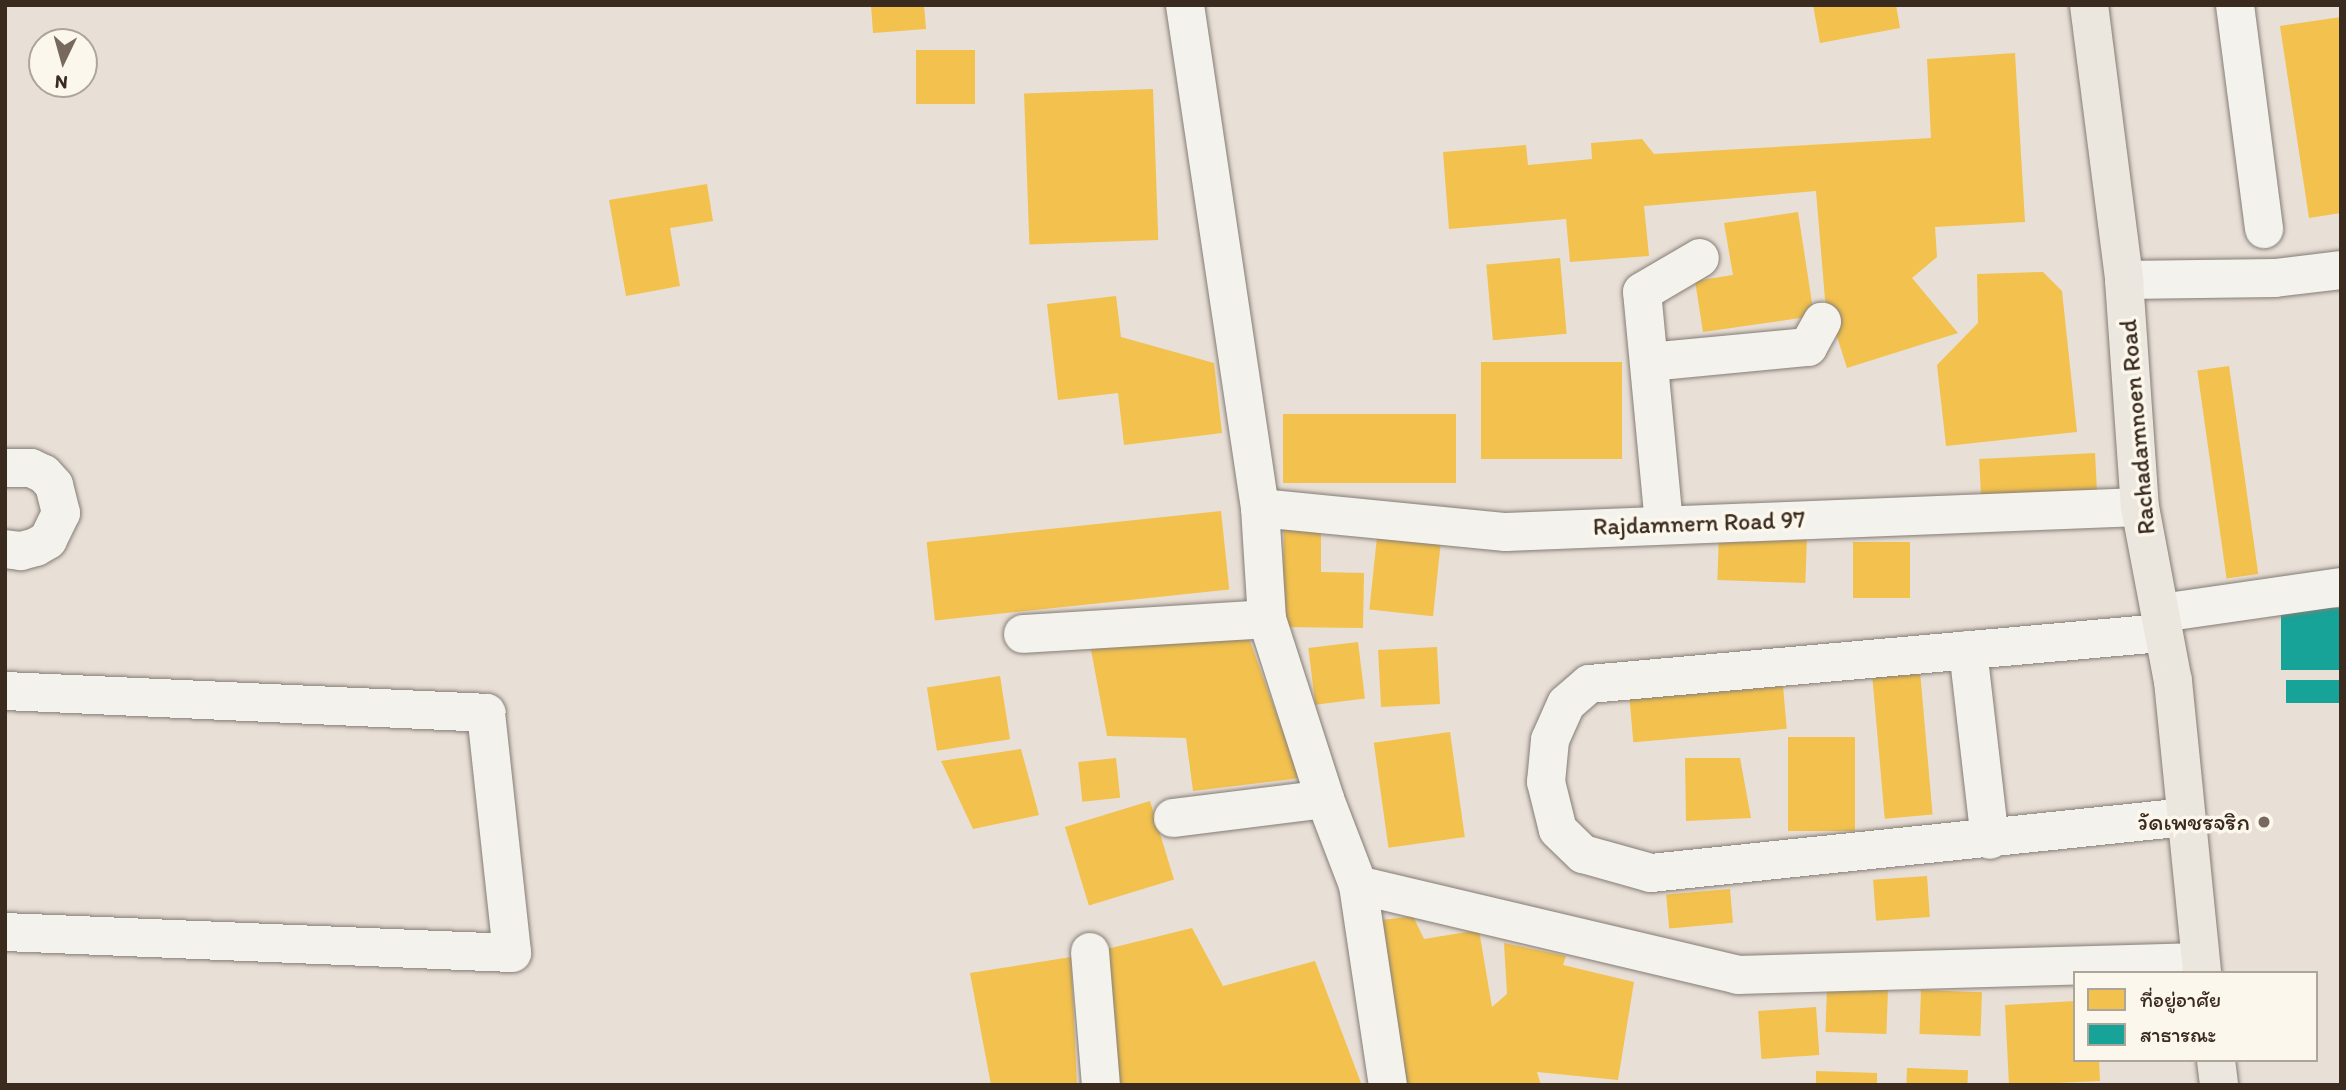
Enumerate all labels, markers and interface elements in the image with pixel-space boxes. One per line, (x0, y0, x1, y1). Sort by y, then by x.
north arrow (28, 28, 98, 98)
text: N (54, 70, 69, 94)
street label: Rachadamnoen Road (2113, 319, 2161, 535)
street label: Rajdamnern Road 97 (1592, 505, 1806, 541)
place label: วัดเพชรจริก (2138, 808, 2250, 836)
marker: วัดเพชรจริก (2256, 814, 2272, 830)
legend (2073, 971, 2318, 1062)
text: ที่อยู่อาศัย (2140, 987, 2221, 1012)
text: สาธารณะ (2140, 1022, 2216, 1047)

